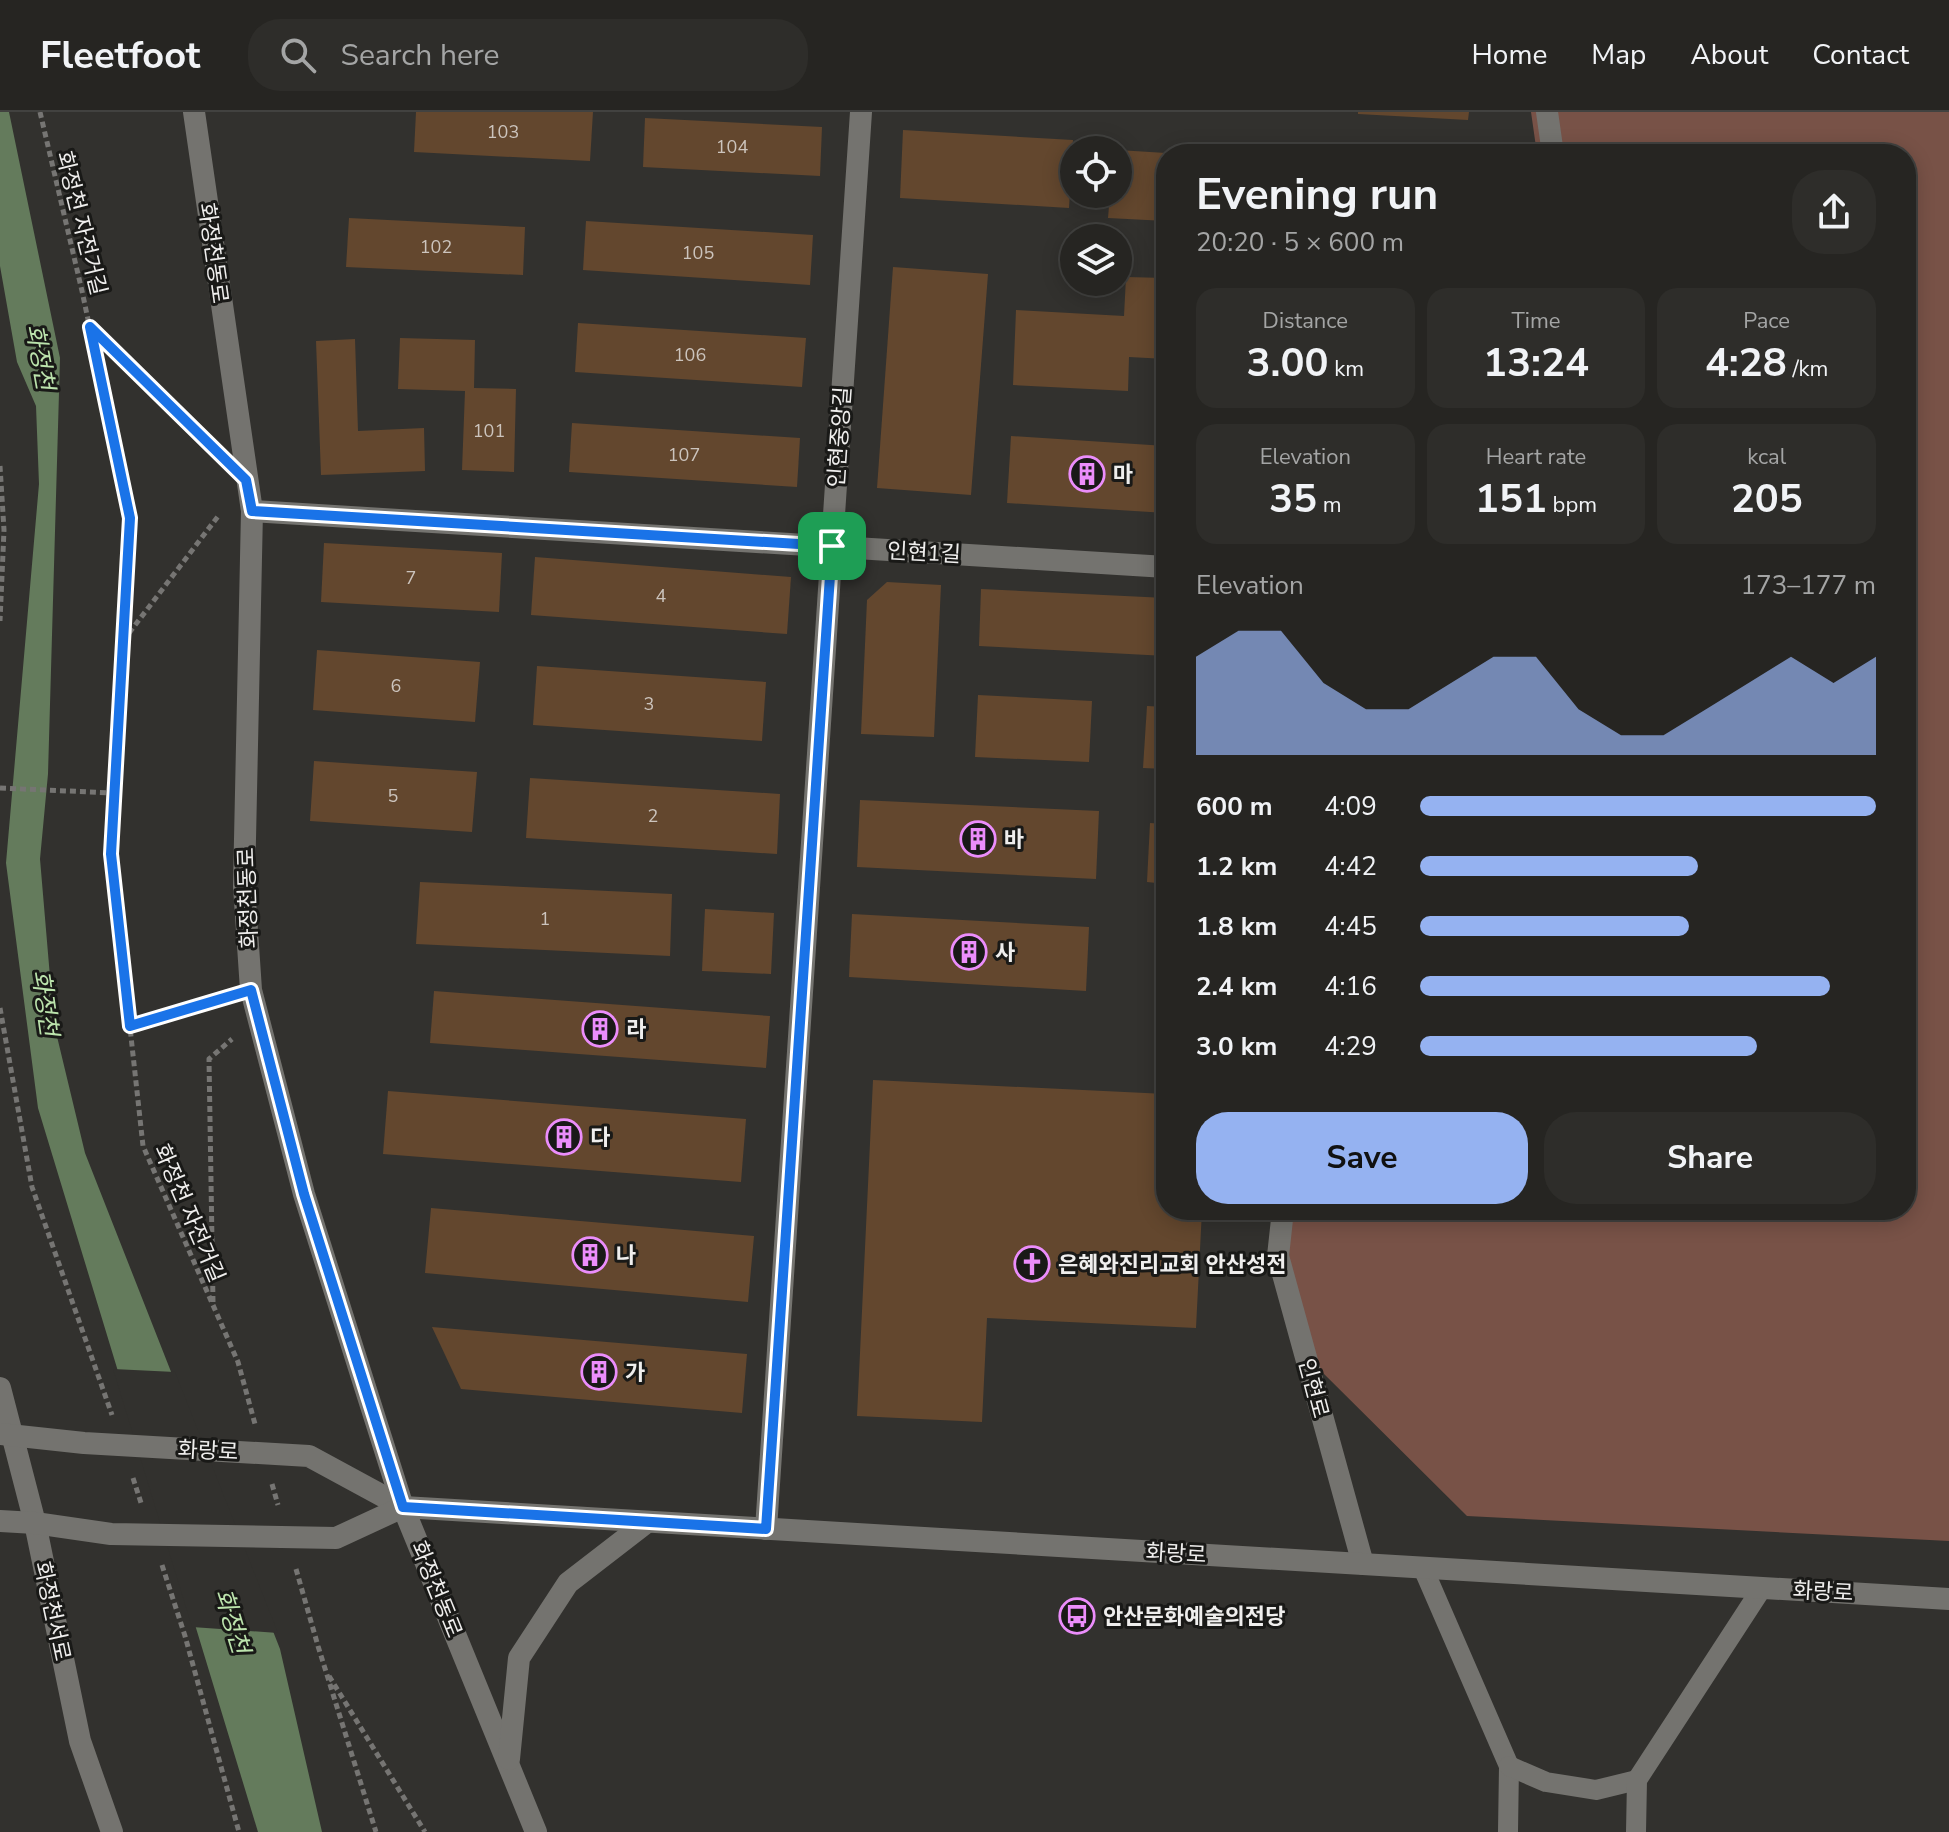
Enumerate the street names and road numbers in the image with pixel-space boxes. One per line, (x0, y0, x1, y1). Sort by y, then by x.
street label: 화정천 자전거길 (49, 148, 113, 298)
street label: 화정천동로 (191, 201, 235, 305)
street label: 인현중앙길 (822, 386, 858, 489)
street label: 인현1길 (886, 536, 962, 570)
street label: 화정천동로 (231, 847, 265, 949)
street label: 화정천 자전거길 (146, 1140, 232, 1287)
street label: 인현로 (1291, 1355, 1335, 1421)
street label: 화랑로 (177, 1434, 239, 1468)
street label: 화정천동로 (403, 1537, 469, 1642)
street label: 화랑로 (1145, 1537, 1207, 1571)
street label: 화정천서로 (27, 1559, 77, 1664)
street label: 화랑로 (1792, 1575, 1854, 1609)

